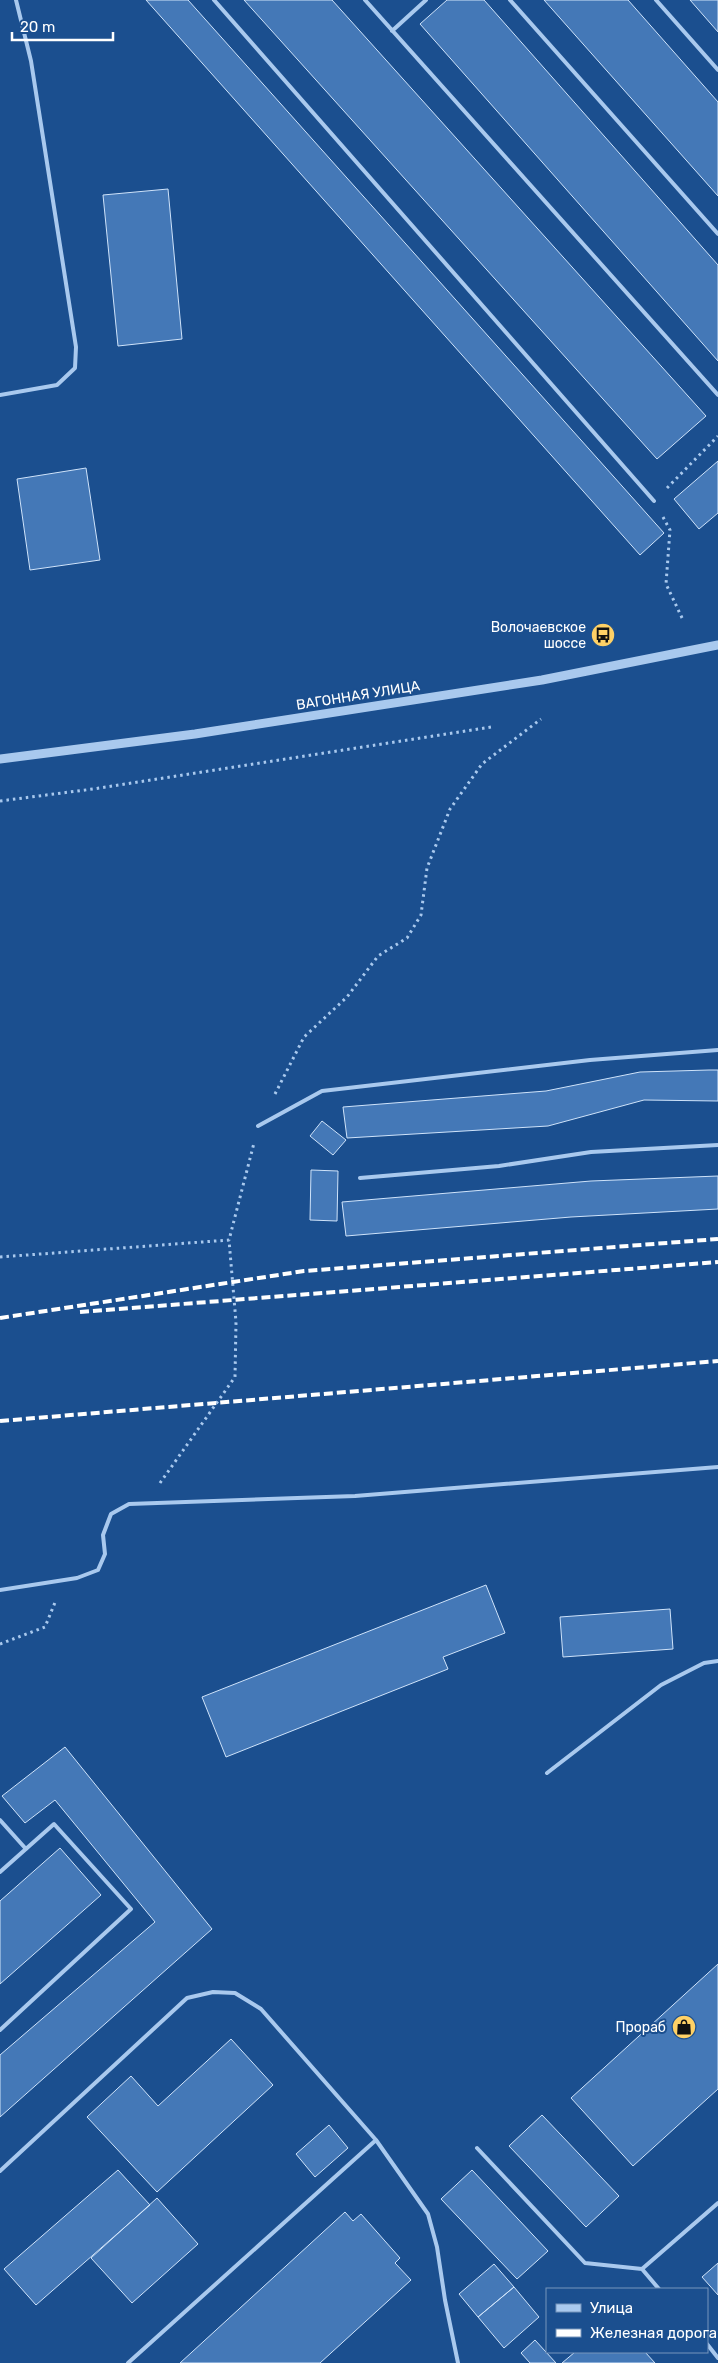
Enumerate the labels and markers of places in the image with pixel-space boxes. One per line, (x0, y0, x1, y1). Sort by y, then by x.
place label: Волочаевское шоссе (491, 619, 586, 652)
bus stop icon: Волочаевское шоссе (590, 622, 616, 648)
shop icon: Прораб (671, 2014, 697, 2040)
place label: Прораб (615, 2019, 666, 2036)

